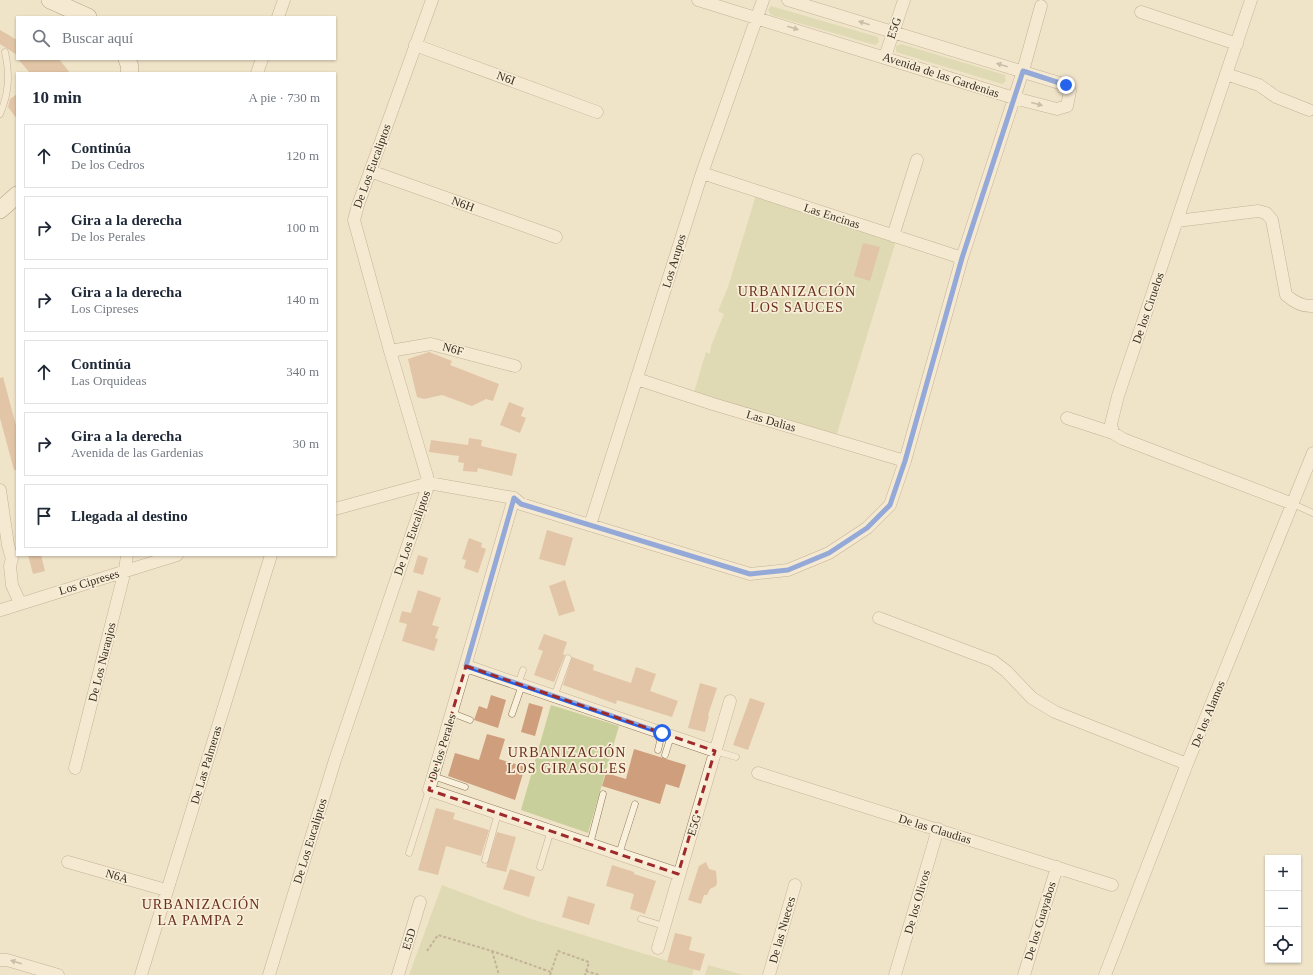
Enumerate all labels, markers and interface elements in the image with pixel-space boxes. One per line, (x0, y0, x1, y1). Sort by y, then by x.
street label: E5G (884, 15, 904, 41)
search box (16, 16, 336, 60)
one-way arrow (858, 20, 870, 26)
one-way arrow (787, 25, 799, 31)
icon: search (30, 27, 52, 49)
text: Buscar aquí (62, 30, 133, 46)
street label: Avenida de las Gardenias (881, 49, 1002, 101)
one-way arrow (995, 62, 1007, 68)
street label: N6I (495, 68, 517, 88)
route end (1057, 76, 1075, 94)
text: 10 min (32, 88, 82, 107)
text: A pie · 730 m (249, 90, 320, 105)
one-way arrow (1032, 101, 1044, 107)
street label: De Los Eucaliptos (350, 122, 394, 210)
text: Continúa (71, 140, 131, 156)
icon: ahead (33, 145, 55, 167)
text: 120 m (286, 148, 319, 163)
text: De los Cedros (71, 157, 145, 172)
street label: N6H (450, 193, 477, 215)
street label: Las Encinas (802, 200, 862, 232)
text: Gira a la derecha (71, 212, 182, 228)
icon: right (33, 217, 55, 239)
text: 100 m (286, 220, 319, 235)
text: De los Perales (71, 229, 145, 244)
street label: Los Arupos (659, 232, 689, 290)
street label: De los Ciruelos (1129, 270, 1167, 346)
district label: URBANIZACIÓN LOS SAUCES (738, 283, 856, 315)
text: Gira a la derecha (71, 284, 182, 300)
icon: right (33, 289, 55, 311)
text: 140 m (286, 292, 319, 307)
text: Los Cipreses (71, 301, 139, 316)
street label: N6F (441, 339, 465, 359)
text: Continúa (71, 356, 131, 372)
icon: ahead (33, 361, 55, 383)
text: 340 m (286, 364, 319, 379)
text: Las Orquideas (71, 373, 146, 388)
street label: Las Dalias (745, 407, 798, 435)
text: Gira a la derecha (71, 428, 182, 444)
icon: right (33, 433, 55, 455)
text: 30 m (293, 436, 319, 451)
text: Avenida de las Gardenias (71, 445, 203, 460)
street label: De Los Eucaliptos (391, 489, 433, 577)
icon: arrive (33, 505, 55, 527)
text: Llegada al destino (71, 508, 188, 524)
street label: Los Cipreses (57, 566, 121, 598)
street label: De Los Naranjos (85, 621, 119, 703)
street label: De los Alamos (1188, 678, 1228, 749)
street label: De los Perales (425, 712, 459, 782)
street label: De Las Palmeras (187, 724, 225, 806)
route start (653, 724, 671, 742)
district label: URBANIZACIÓN LOS GIRASOLES (507, 744, 627, 776)
street label: De Los Eucaliptos (290, 796, 330, 885)
street label: De las Claudias (897, 811, 973, 847)
street label: E5G (684, 812, 704, 838)
map controls (1265, 855, 1301, 963)
button: + (1265, 855, 1301, 891)
street label: N6A (104, 866, 130, 886)
street label: De los Olivos (901, 868, 933, 936)
street label: De los Guayabos (1021, 879, 1059, 962)
button: − (1265, 891, 1301, 927)
street label: De las Nueces (766, 895, 798, 965)
district label: URBANIZACIÓN LA PAMPA 2 (142, 896, 260, 928)
street label: E5D (399, 926, 419, 952)
button: locate (1265, 927, 1301, 963)
one-way arrow (9, 959, 21, 965)

